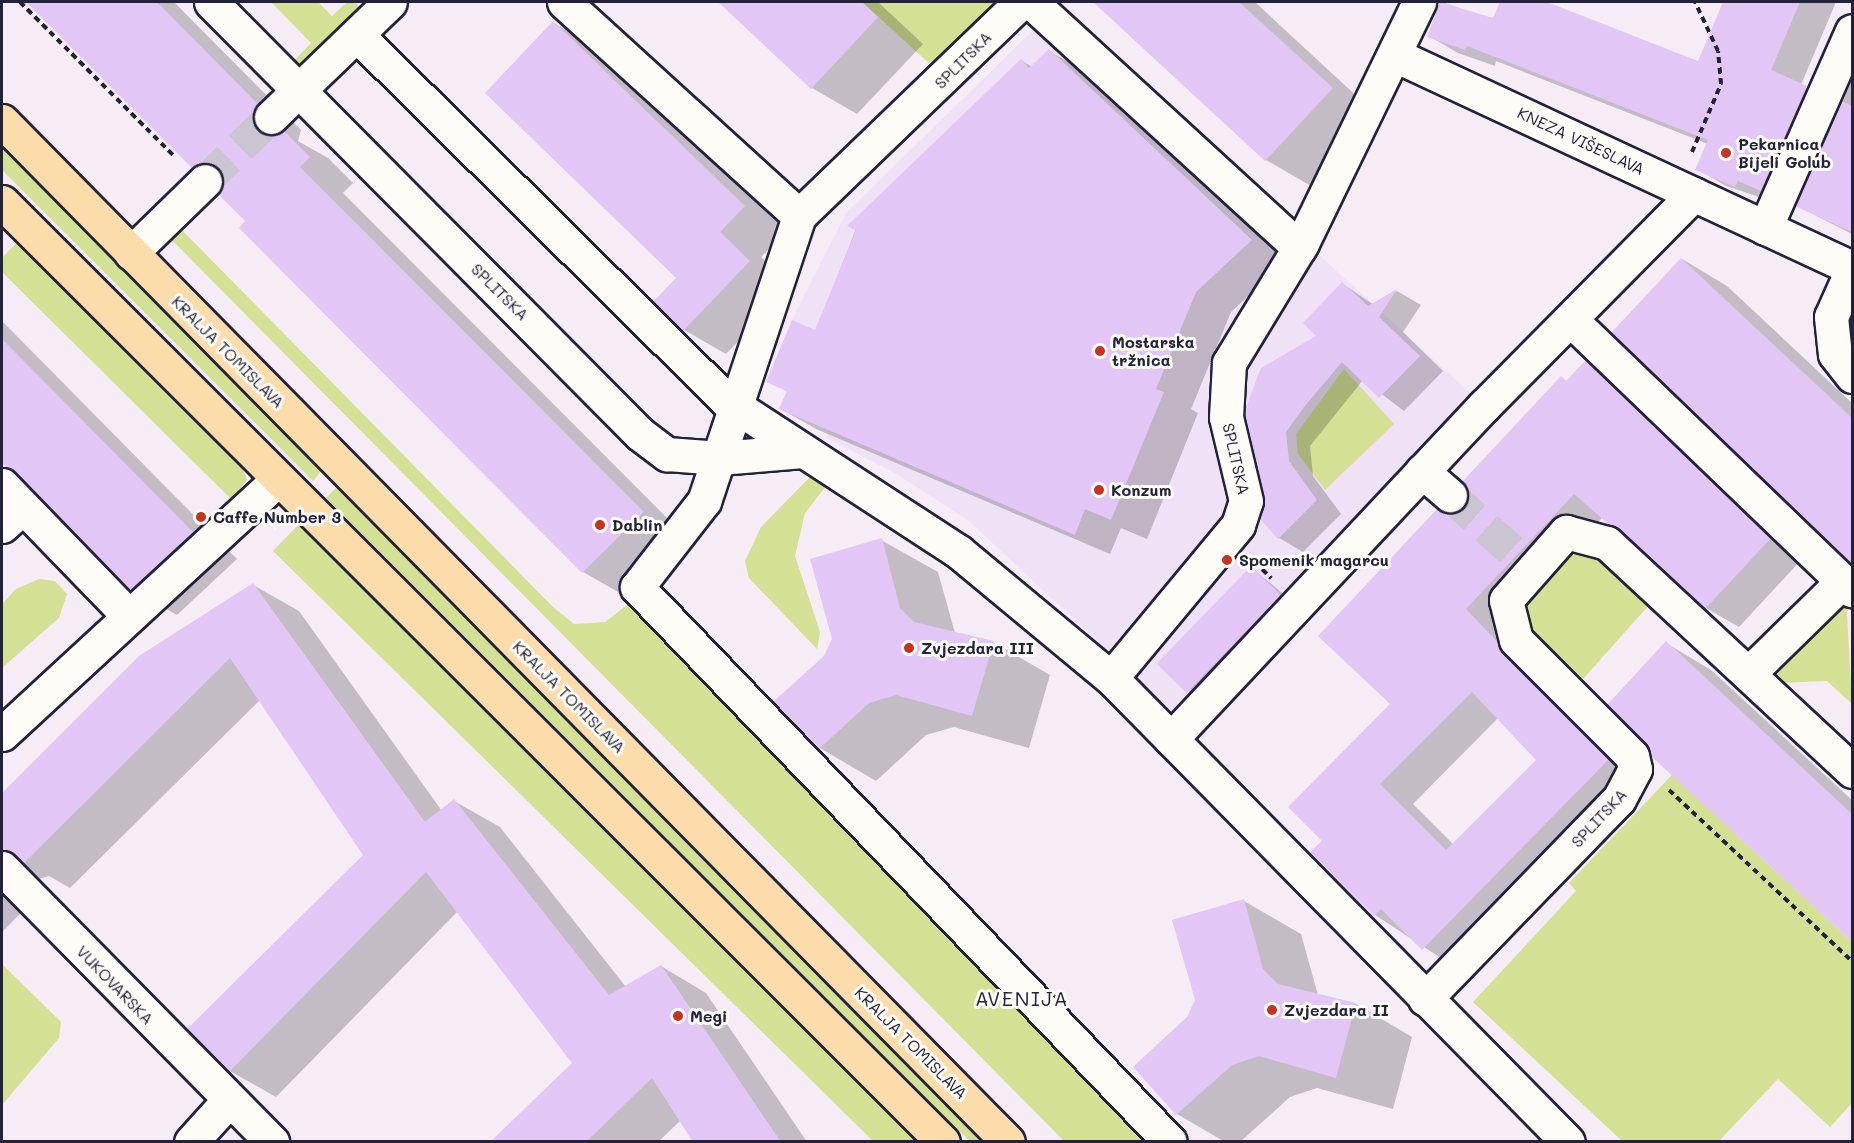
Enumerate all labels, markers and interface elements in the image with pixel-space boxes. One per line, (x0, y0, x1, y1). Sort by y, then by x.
street label: SPLITSKA (930, 27, 996, 93)
street label: KNEZA VIŠESLAVA (1514, 103, 1648, 179)
place label: Pekarnica Bijeli Golub (1738, 134, 1831, 172)
marker: Pekarnica Bijeli Golub (1719, 146, 1733, 160)
street label: SPLITSKA (467, 259, 533, 325)
street label: KRALJA TOMISLAVA (168, 292, 288, 412)
place label: Mostarska tržnica (1112, 332, 1194, 370)
marker: Mostarska tržnica (1093, 344, 1107, 358)
street label: SPLITSKA (1218, 421, 1254, 497)
place label: Konzum (1111, 480, 1171, 500)
marker: Konzum (1092, 483, 1106, 497)
place label: Caffe Number 3 (213, 507, 341, 527)
marker: Caffe Number 3 (194, 510, 208, 524)
place label: Dablin (612, 515, 662, 535)
marker: Dablin (593, 518, 607, 532)
place label: Spomenik magarcu (1239, 550, 1389, 570)
marker: Spomenik magarcu (1220, 553, 1234, 567)
street label: KRALJA TOMISLAVA (509, 637, 629, 757)
place label: Zvjezdara III (921, 638, 1034, 658)
marker: Zvjezdara III (902, 641, 916, 655)
street label: SPLITSKA (1567, 785, 1631, 851)
street label: VUKOVARSKA (73, 942, 157, 1028)
street label: KRALJA TOMISLAVA (851, 983, 971, 1103)
district label: AVENIJA (975, 986, 1069, 1010)
place label: Zvjezdara II (1284, 1000, 1389, 1020)
marker: Zvjezdara II (1265, 1003, 1279, 1017)
place label: Megi (690, 1006, 727, 1026)
marker: Megi (671, 1009, 685, 1023)

